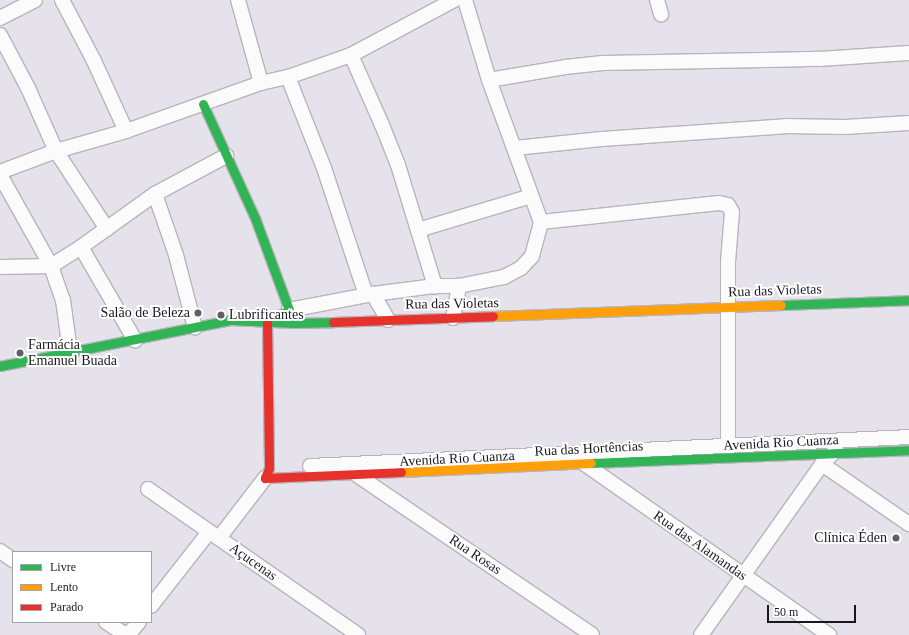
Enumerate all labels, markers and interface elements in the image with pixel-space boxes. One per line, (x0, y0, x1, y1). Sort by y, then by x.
street label: Rua das Violetas (728, 281, 822, 301)
street label: Rua das Violetas (405, 295, 499, 313)
place label: Salão de Beleza (101, 305, 190, 321)
place label: Lubrificantes (229, 307, 304, 323)
marker: Salão de Beleza (193, 308, 203, 318)
marker: Lubrificantes (216, 310, 226, 320)
place label: Farmácia Emanuel Buada (28, 337, 117, 370)
marker: Farmácia Emanuel Buada (15, 348, 25, 358)
street label: Avenida Rio Cuanza (723, 432, 839, 454)
street label: Rua das Hortências (534, 438, 644, 460)
street label: Avenida Rio Cuanza (399, 448, 515, 470)
street label: Rua das Alamandas (650, 507, 750, 585)
place label: Clínica Éden (814, 530, 887, 546)
street label: Rua Rosas (446, 531, 504, 579)
marker: Clínica Éden (890, 532, 902, 544)
street label: Açucenas (226, 540, 280, 584)
legend (12, 551, 152, 623)
text: Livre (50, 560, 76, 574)
text: Lento (50, 580, 78, 594)
scale bar (769, 597, 858, 623)
text: Parado (50, 600, 83, 614)
text: 50 m (774, 605, 798, 619)

